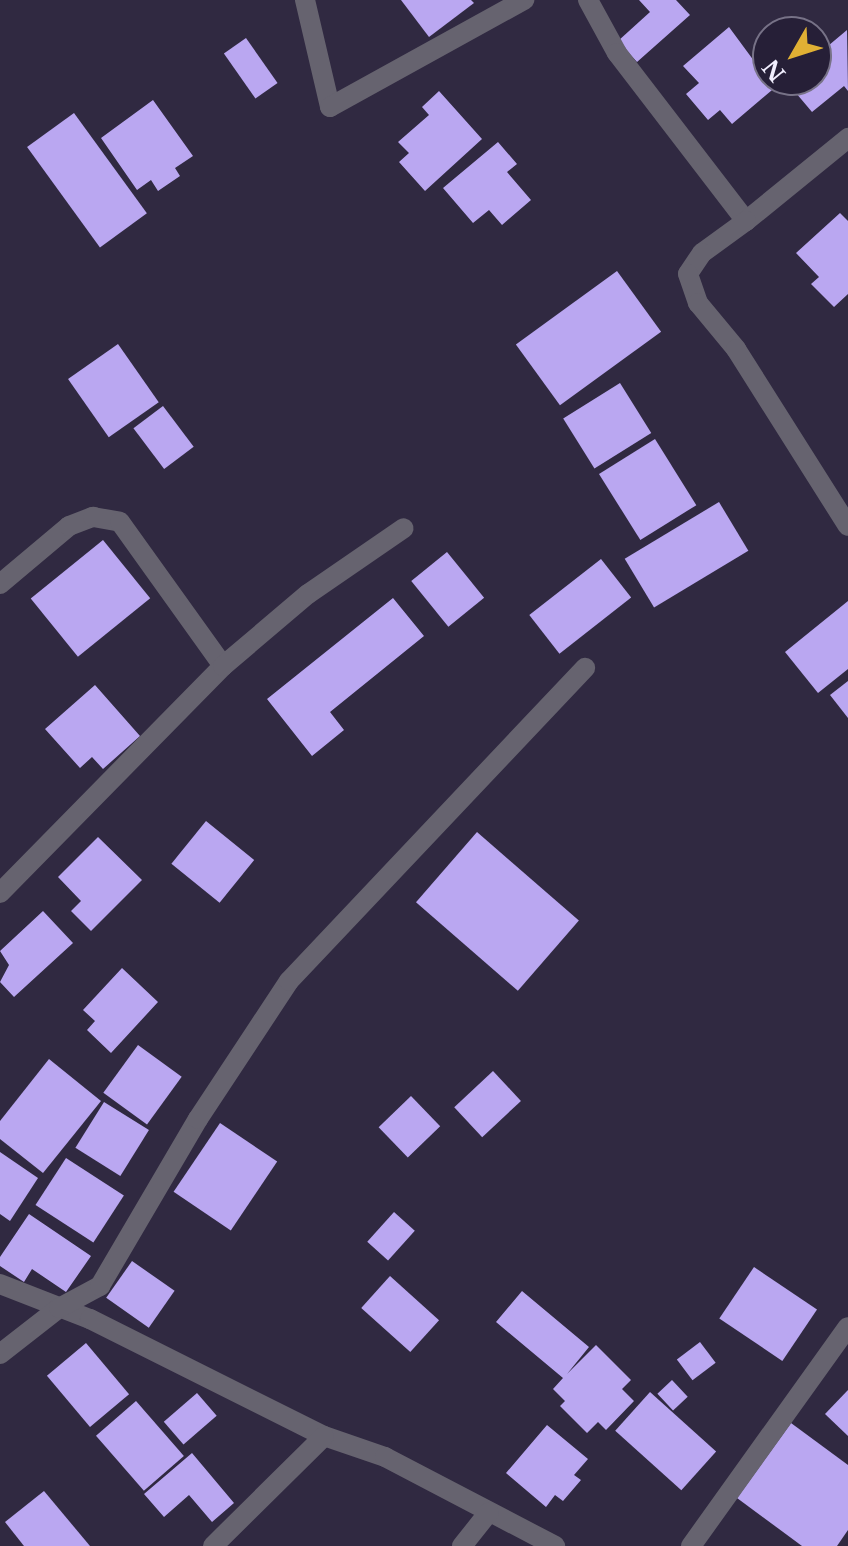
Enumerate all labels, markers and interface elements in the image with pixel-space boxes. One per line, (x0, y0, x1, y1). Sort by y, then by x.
north arrow (752, 16, 832, 96)
text: N (758, 54, 792, 87)

